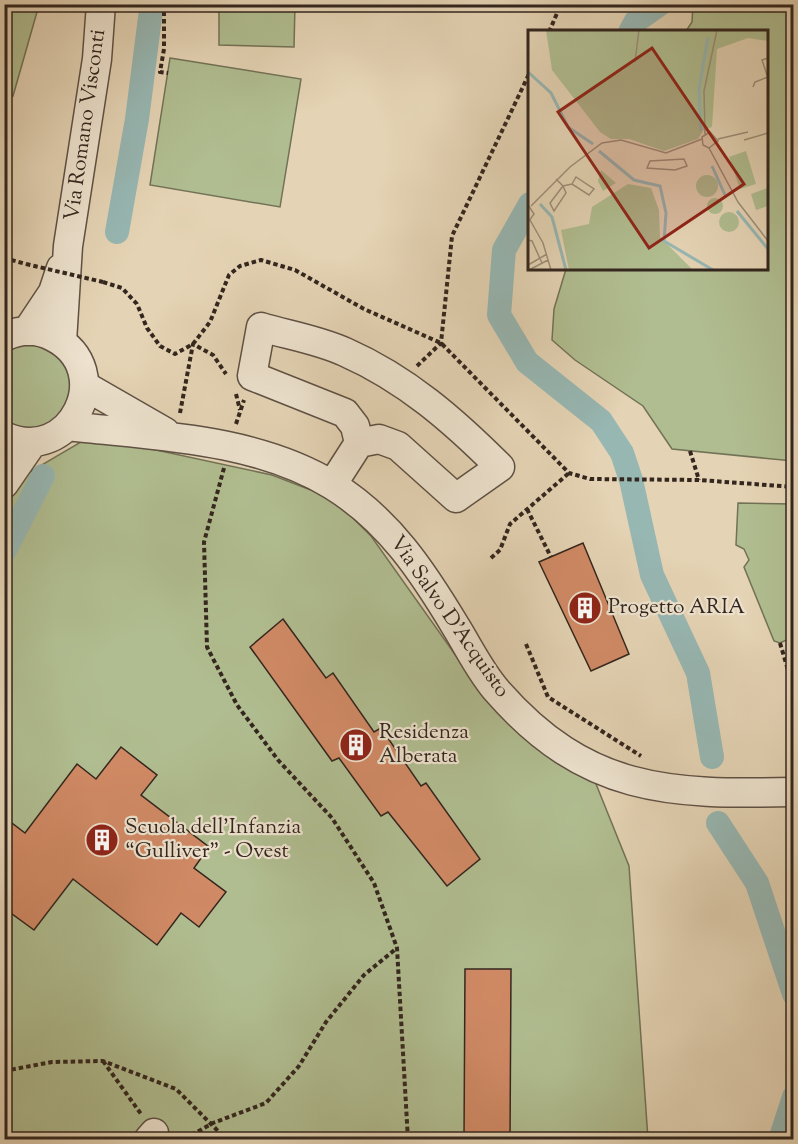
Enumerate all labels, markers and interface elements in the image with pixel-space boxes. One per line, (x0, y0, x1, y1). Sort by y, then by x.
street label: Via Romano Visconti (58, 27, 114, 223)
inset map (528, 30, 768, 270)
street label: Via Salvo D'Acquisto (382, 530, 516, 704)
building icon: Progetto ARIA (567, 590, 603, 626)
place label: Progetto ARIA (608, 593, 745, 623)
place label: Residenza Alberata (379, 718, 469, 772)
building icon: Residenza Alberata (338, 727, 374, 763)
place label: Scuola dell’Infanzia “Gulliver” - Ovest (125, 813, 301, 867)
building icon: Scuola dell’Infanzia “Gulliver” - Ovest (84, 822, 120, 858)

